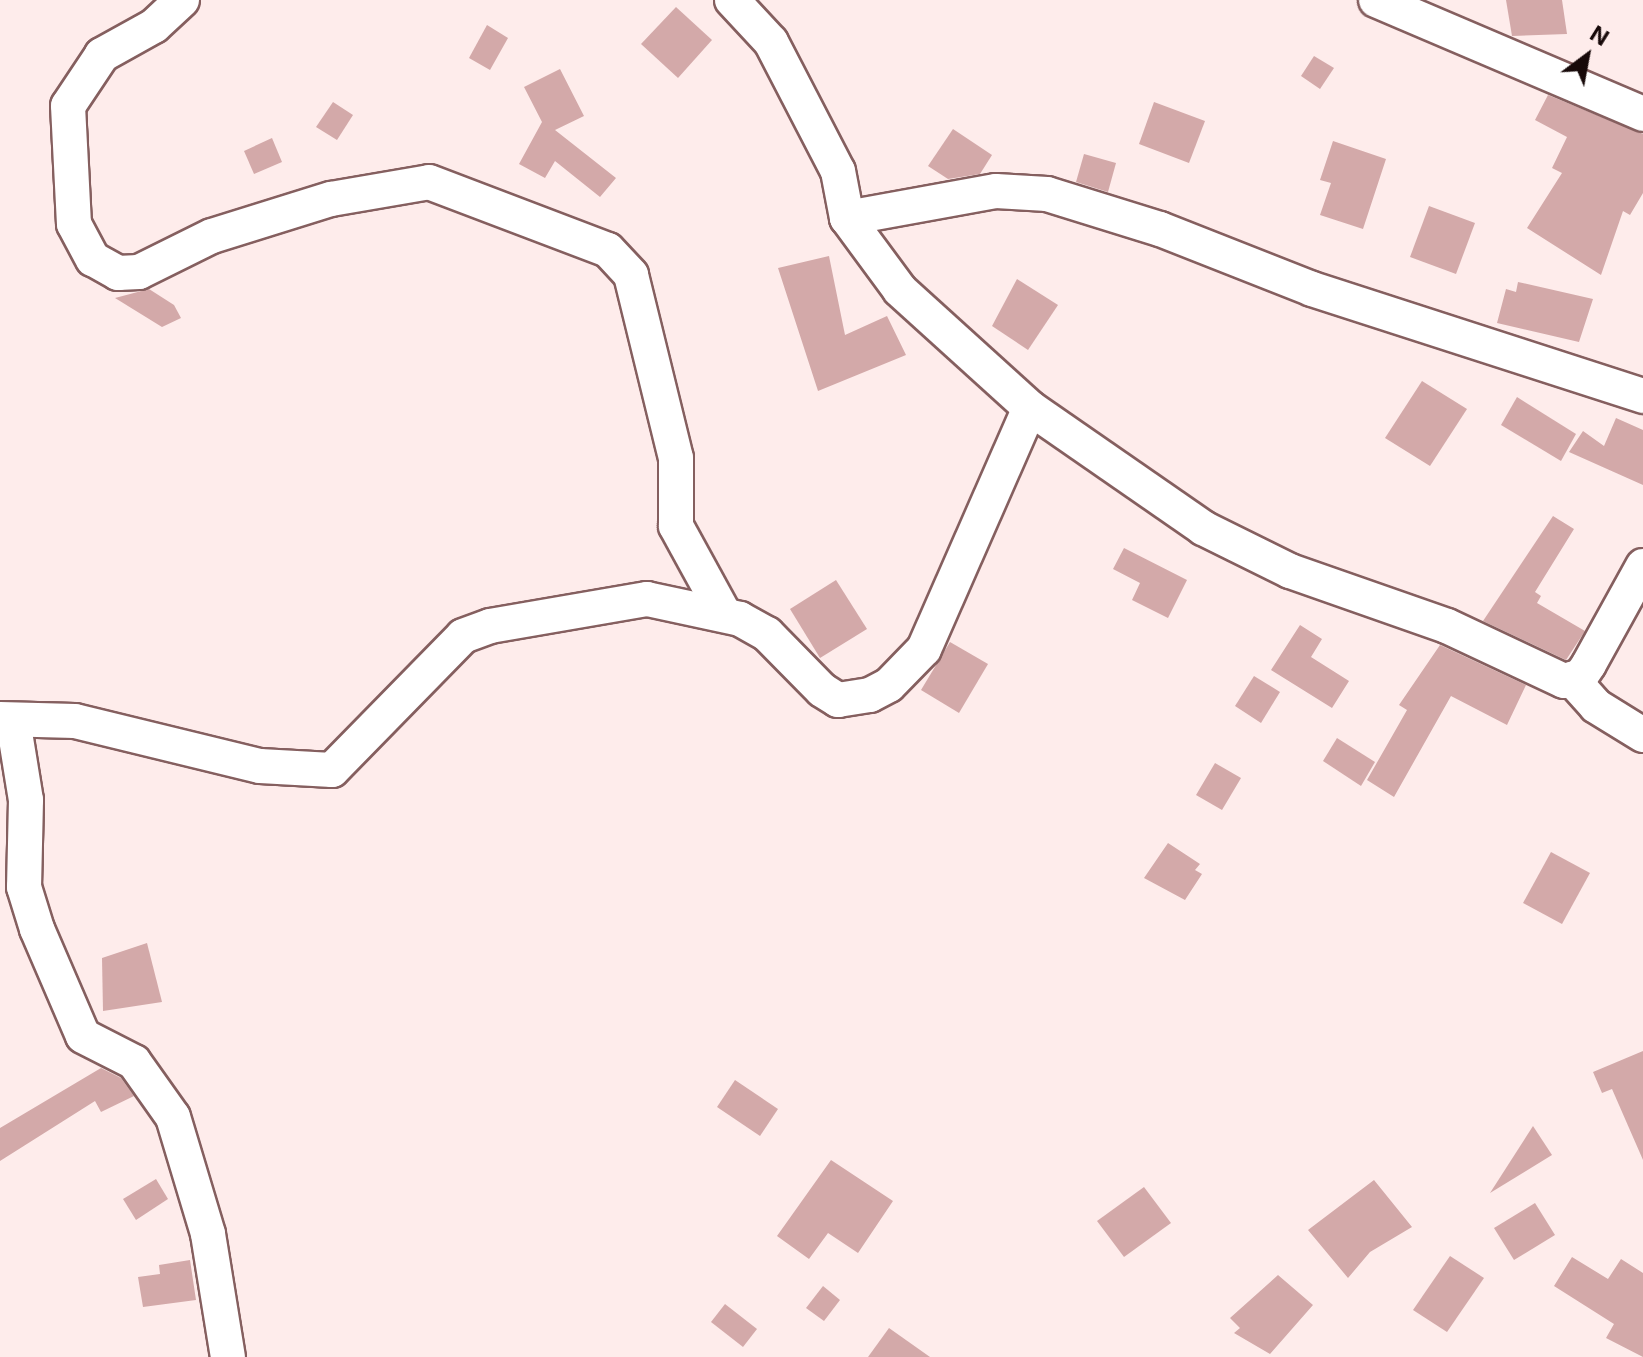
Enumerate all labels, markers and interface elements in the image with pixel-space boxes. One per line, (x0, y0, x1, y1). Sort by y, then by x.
north arrow (1547, 16, 1627, 96)
text: N (1586, 20, 1614, 51)

